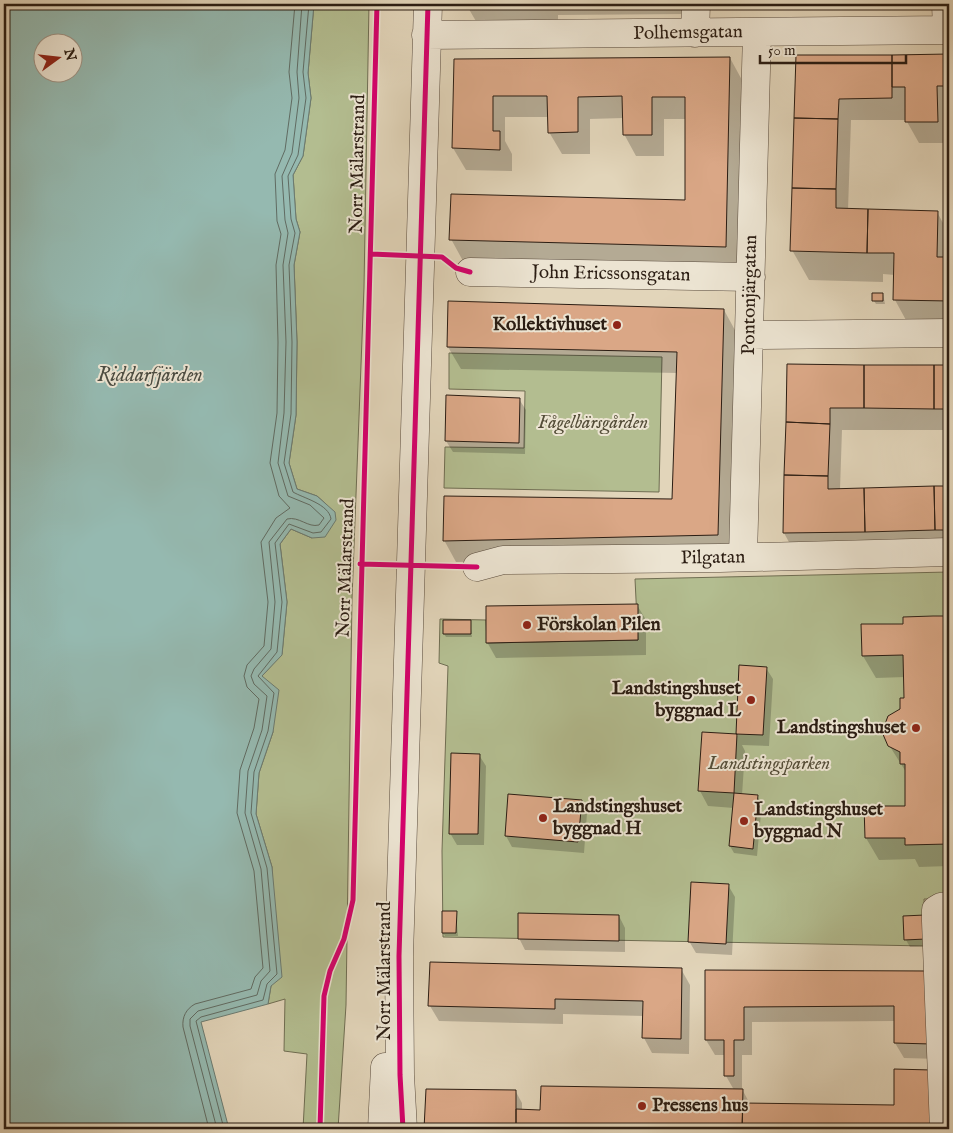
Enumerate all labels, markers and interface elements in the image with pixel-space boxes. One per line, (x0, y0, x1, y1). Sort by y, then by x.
street label: Polhemsgatan (633, 20, 743, 46)
north arrow (32, 32, 82, 82)
scale bar (760, 32, 907, 64)
text: 50 m (768, 41, 796, 60)
text: N (59, 46, 80, 63)
street label: Norr Mälarstrand (345, 93, 371, 234)
street label: Pontonjärgatan (737, 234, 763, 356)
street label: John Ericssonsgatan (529, 261, 691, 287)
place label: Kollektivhuset (492, 313, 607, 337)
marker: Kollektivhuset (611, 319, 623, 331)
water label: Riddarfjärden (97, 363, 203, 388)
park label: Fågelbärsgården (538, 411, 648, 435)
street label: Norr Mälarstrand (332, 497, 360, 638)
street label: Pilgatan (680, 545, 746, 571)
place label: Förskolan Pilen (537, 613, 661, 637)
marker: Förskolan Pilen (521, 619, 533, 631)
place label: Landstingshuset byggnad L (612, 677, 741, 723)
marker: Landstingshuset byggnad L (745, 694, 757, 706)
place label: Landstingshuset (777, 716, 906, 740)
marker: Landstingshuset (910, 722, 922, 734)
park label: Landstingsparken (707, 752, 830, 776)
place label: Landstingshuset byggnad H (552, 795, 683, 841)
place label: Landstingshuset byggnad N (753, 798, 884, 844)
marker: Landstingshuset byggnad H (537, 812, 549, 824)
marker: Landstingshuset byggnad N (738, 815, 750, 827)
street label: Norr Mälarstrand (373, 900, 397, 1041)
place label: Pressens hus (652, 1094, 749, 1118)
marker: Pressens hus (636, 1100, 648, 1112)

